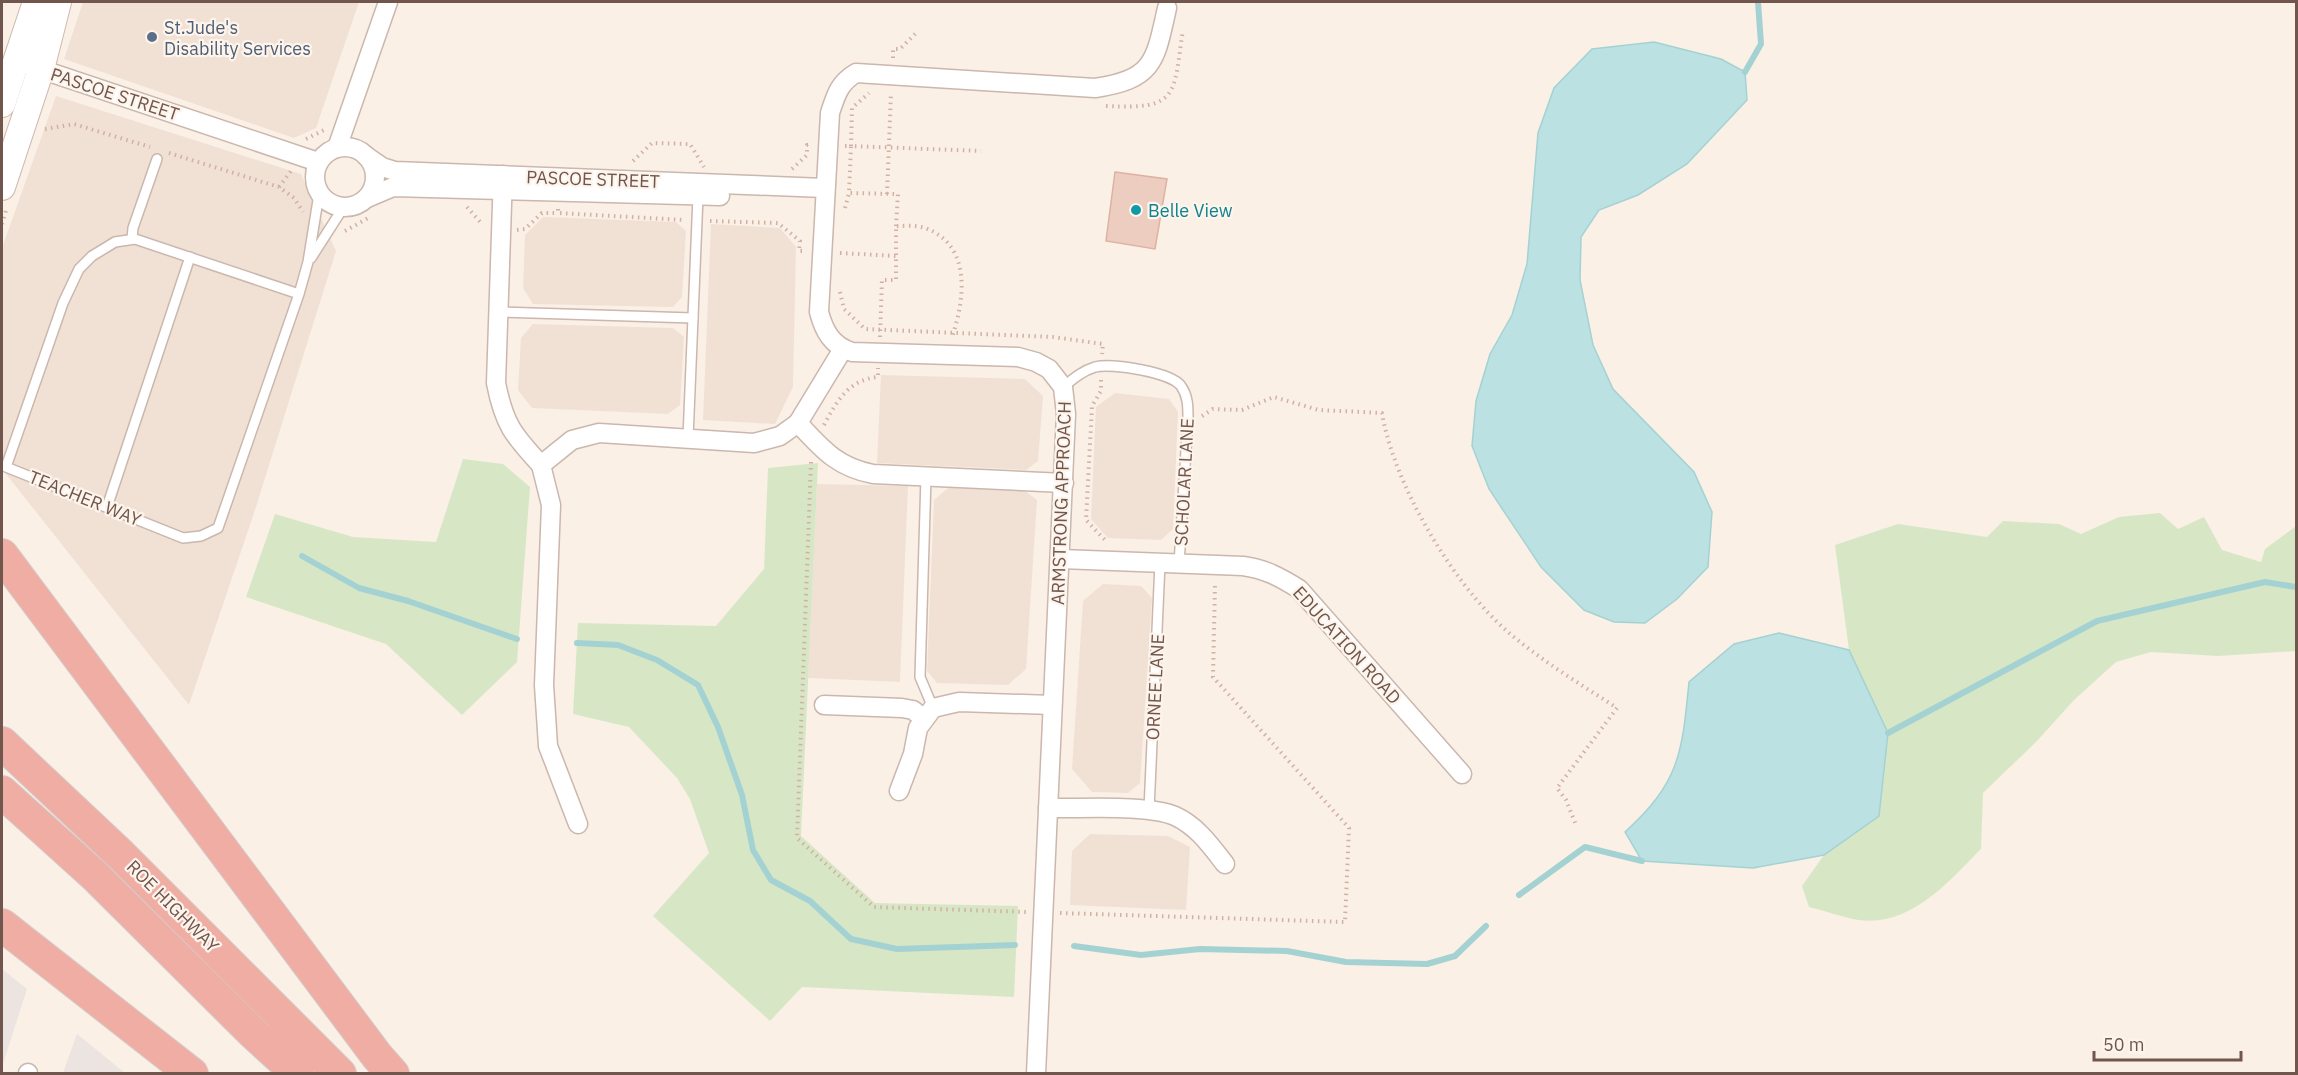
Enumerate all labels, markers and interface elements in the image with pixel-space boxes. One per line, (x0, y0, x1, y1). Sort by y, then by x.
place label: St.Jude's Disability Services (164, 16, 311, 60)
marker: St.Jude's Disability Services (145, 30, 159, 44)
street label: PASCOE STREET (48, 62, 182, 126)
street label: PASCOE STREET (526, 165, 660, 193)
place label: Belle View (1148, 199, 1233, 222)
marker: Belle View (1129, 203, 1143, 217)
street label: ARMSTRONG APPROACH (1046, 401, 1076, 605)
street label: SCHOLAR LANE (1169, 418, 1199, 546)
street label: TEACHER WAY (25, 465, 145, 531)
street label: EDUCATION ROAD (1288, 581, 1406, 709)
street label: ORNEE LANE (1141, 633, 1169, 741)
street label: ROE HIGHWAY (122, 855, 224, 957)
scale bar (2094, 1024, 2241, 1062)
text: 50 m (2103, 1033, 2145, 1056)

